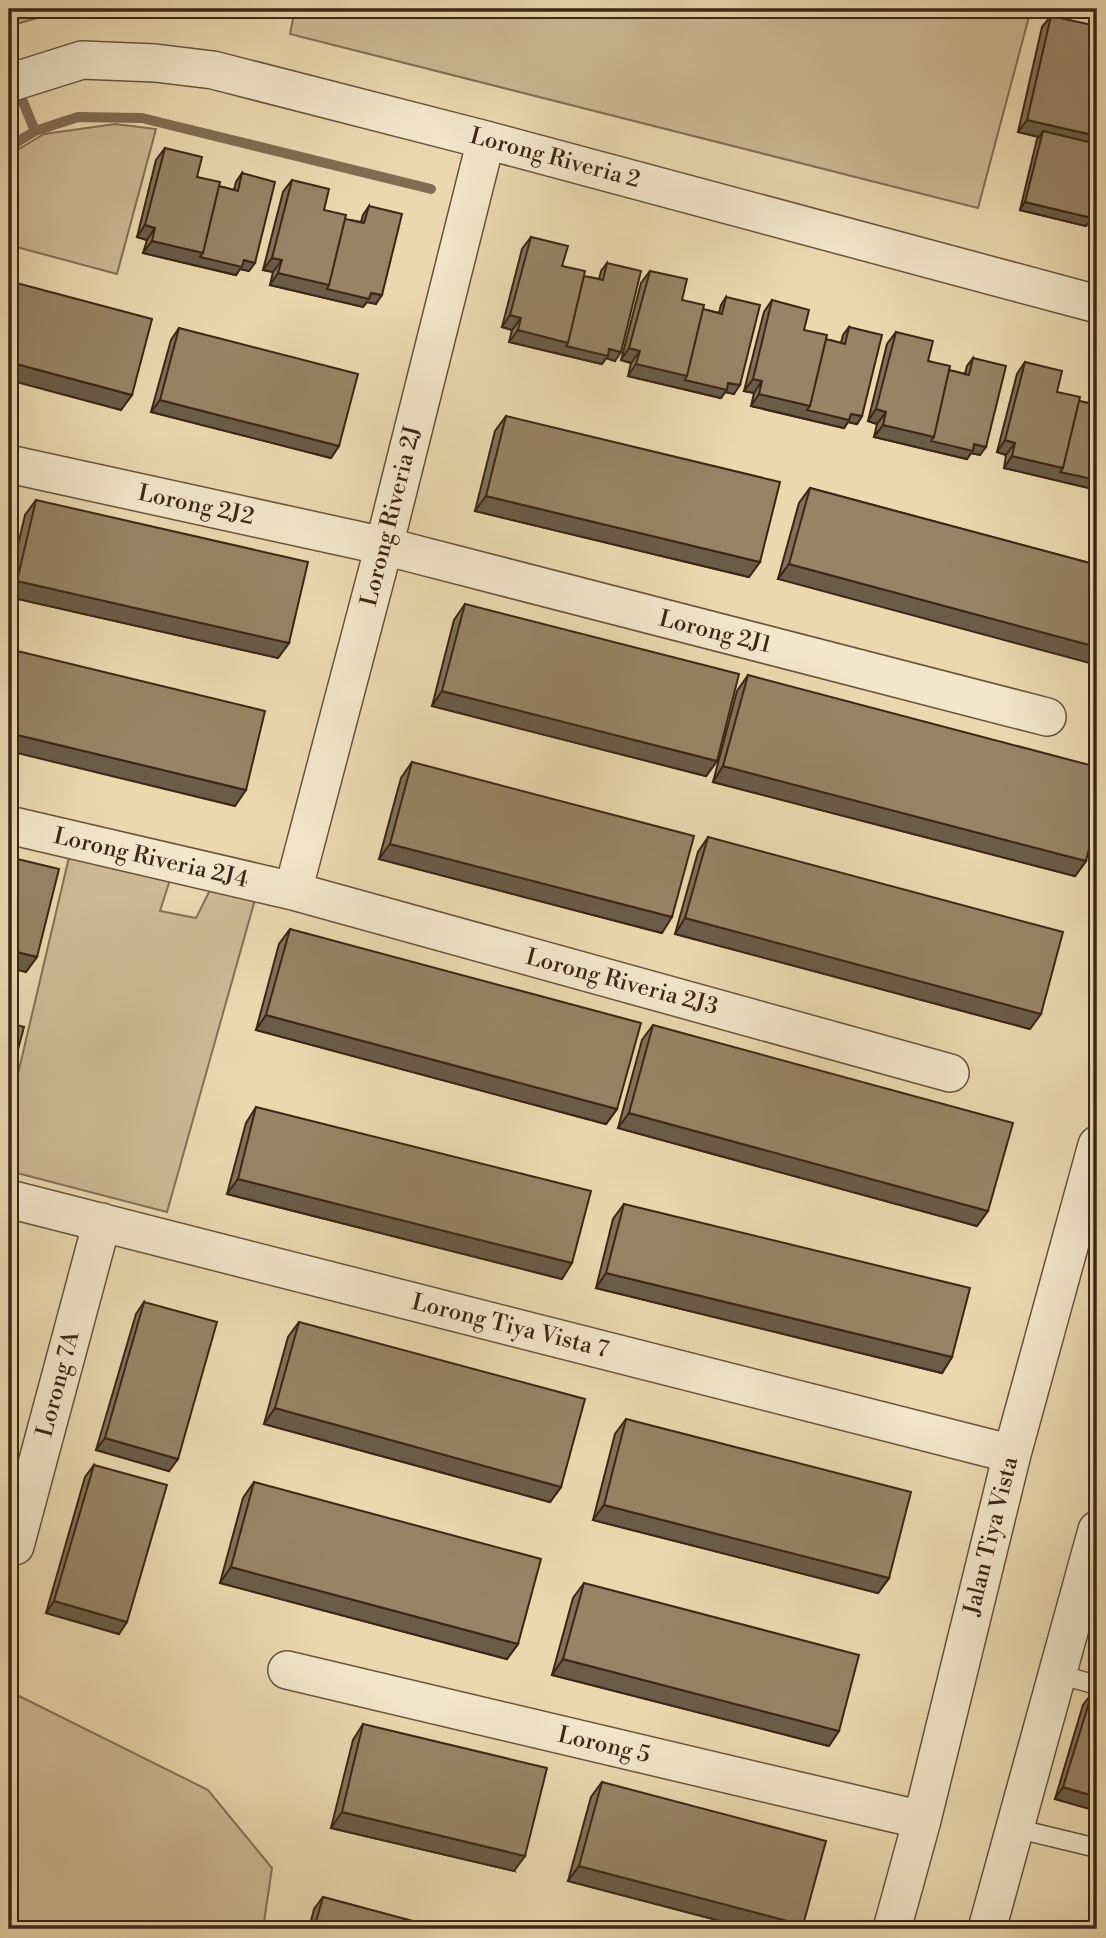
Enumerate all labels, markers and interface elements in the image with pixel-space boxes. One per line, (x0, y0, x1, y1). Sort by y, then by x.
street label: Lorong Riveria 2 (467, 122, 643, 194)
street label: Lorong Riveria 2J (355, 423, 427, 609)
street label: Lorong 2J2 (135, 479, 257, 531)
street label: Lorong 2J1 (656, 605, 774, 659)
street label: Lorong Riveria 2J4 (51, 822, 251, 894)
street label: Lorong Riveria 2J3 (523, 943, 721, 1021)
street label: Lorong Tiya Vista 7 (409, 1288, 612, 1364)
street label: Lorong 7A (30, 1327, 86, 1440)
street label: Jalan Tiya Vista (958, 1453, 1024, 1619)
street label: Lorong 5 (555, 1721, 653, 1769)

